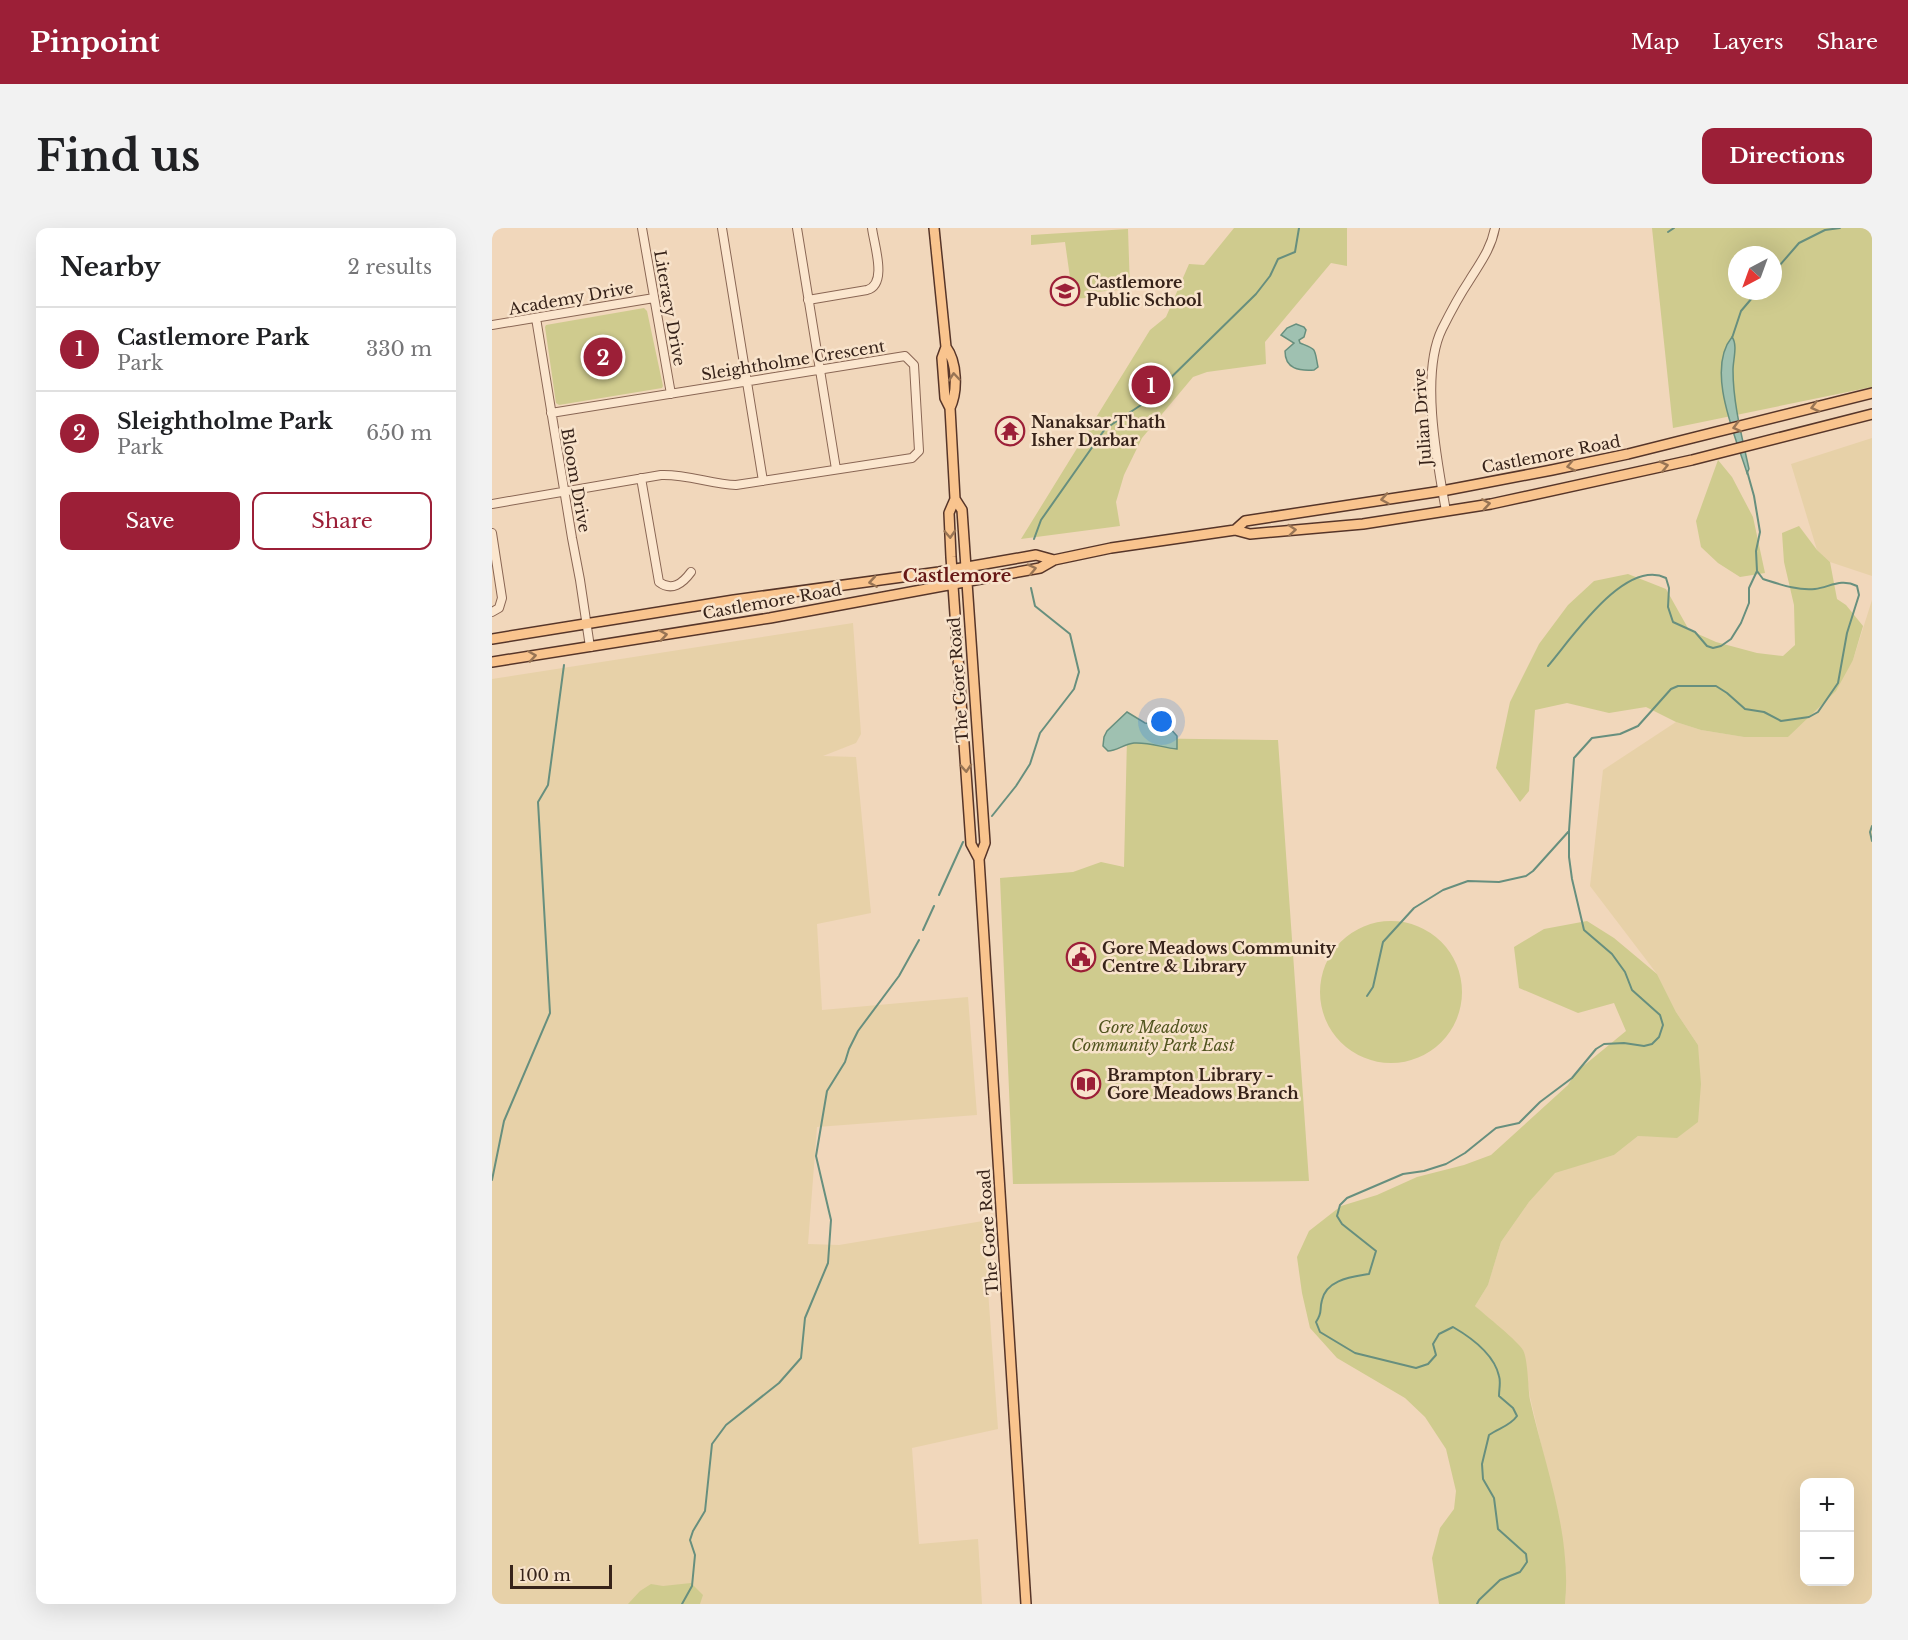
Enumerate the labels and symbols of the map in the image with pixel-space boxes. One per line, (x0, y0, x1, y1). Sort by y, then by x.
north arrow (1728, 246, 1782, 300)
street label: Literacy Drive (650, 248, 690, 368)
place label: Castlemore Public School (1086, 272, 1203, 310)
school or university icon: Castlemore Public School (1049, 275, 1081, 307)
street label: Academy Drive (506, 277, 635, 319)
pin: 2 (584, 334, 622, 380)
street label: Sleightholme Crescent (700, 336, 886, 384)
pin: 1 (1132, 362, 1170, 408)
street label: Julian Drive (1409, 368, 1436, 468)
one-way arrow (948, 372, 961, 381)
one-way arrow (1811, 399, 1821, 412)
place label: Nanaksar Thath Isher Darbar (1031, 412, 1166, 450)
temple icon: Nanaksar Thath Isher Darbar (994, 415, 1026, 447)
one-way arrow (1732, 419, 1742, 432)
street label: Bloom Drive (557, 426, 595, 534)
street label: Castlemore Road (1480, 431, 1622, 477)
one-way arrow (1566, 459, 1576, 472)
one-way arrow (1659, 461, 1669, 474)
one-way arrow (1380, 493, 1389, 505)
one-way arrow (1481, 499, 1490, 511)
one-way arrow (1288, 524, 1297, 537)
one-way arrow (943, 529, 956, 538)
one-way arrow (1027, 564, 1037, 577)
district label: Castlemore (903, 565, 1011, 587)
one-way arrow (869, 576, 878, 588)
street label: Castlemore Road (701, 579, 843, 623)
street label: The Gore Road (944, 616, 972, 743)
one-way arrow (659, 630, 668, 642)
one-way arrow (527, 650, 536, 662)
your location (1147, 707, 1176, 736)
one-way arrow (959, 764, 972, 773)
place label: Gore Meadows Community Centre & Library (1102, 938, 1337, 976)
public building icon: Gore Meadows Community Centre & Library (1065, 941, 1097, 973)
park label: Gore Meadows Community Park East (1071, 1017, 1235, 1055)
place label: Brampton Library - Gore Meadows Branch (1107, 1065, 1299, 1103)
library icon: Brampton Library - Gore Meadows Branch (1070, 1068, 1102, 1100)
street label: The Gore Road (974, 1168, 1002, 1295)
scale bar (510, 1562, 612, 1590)

